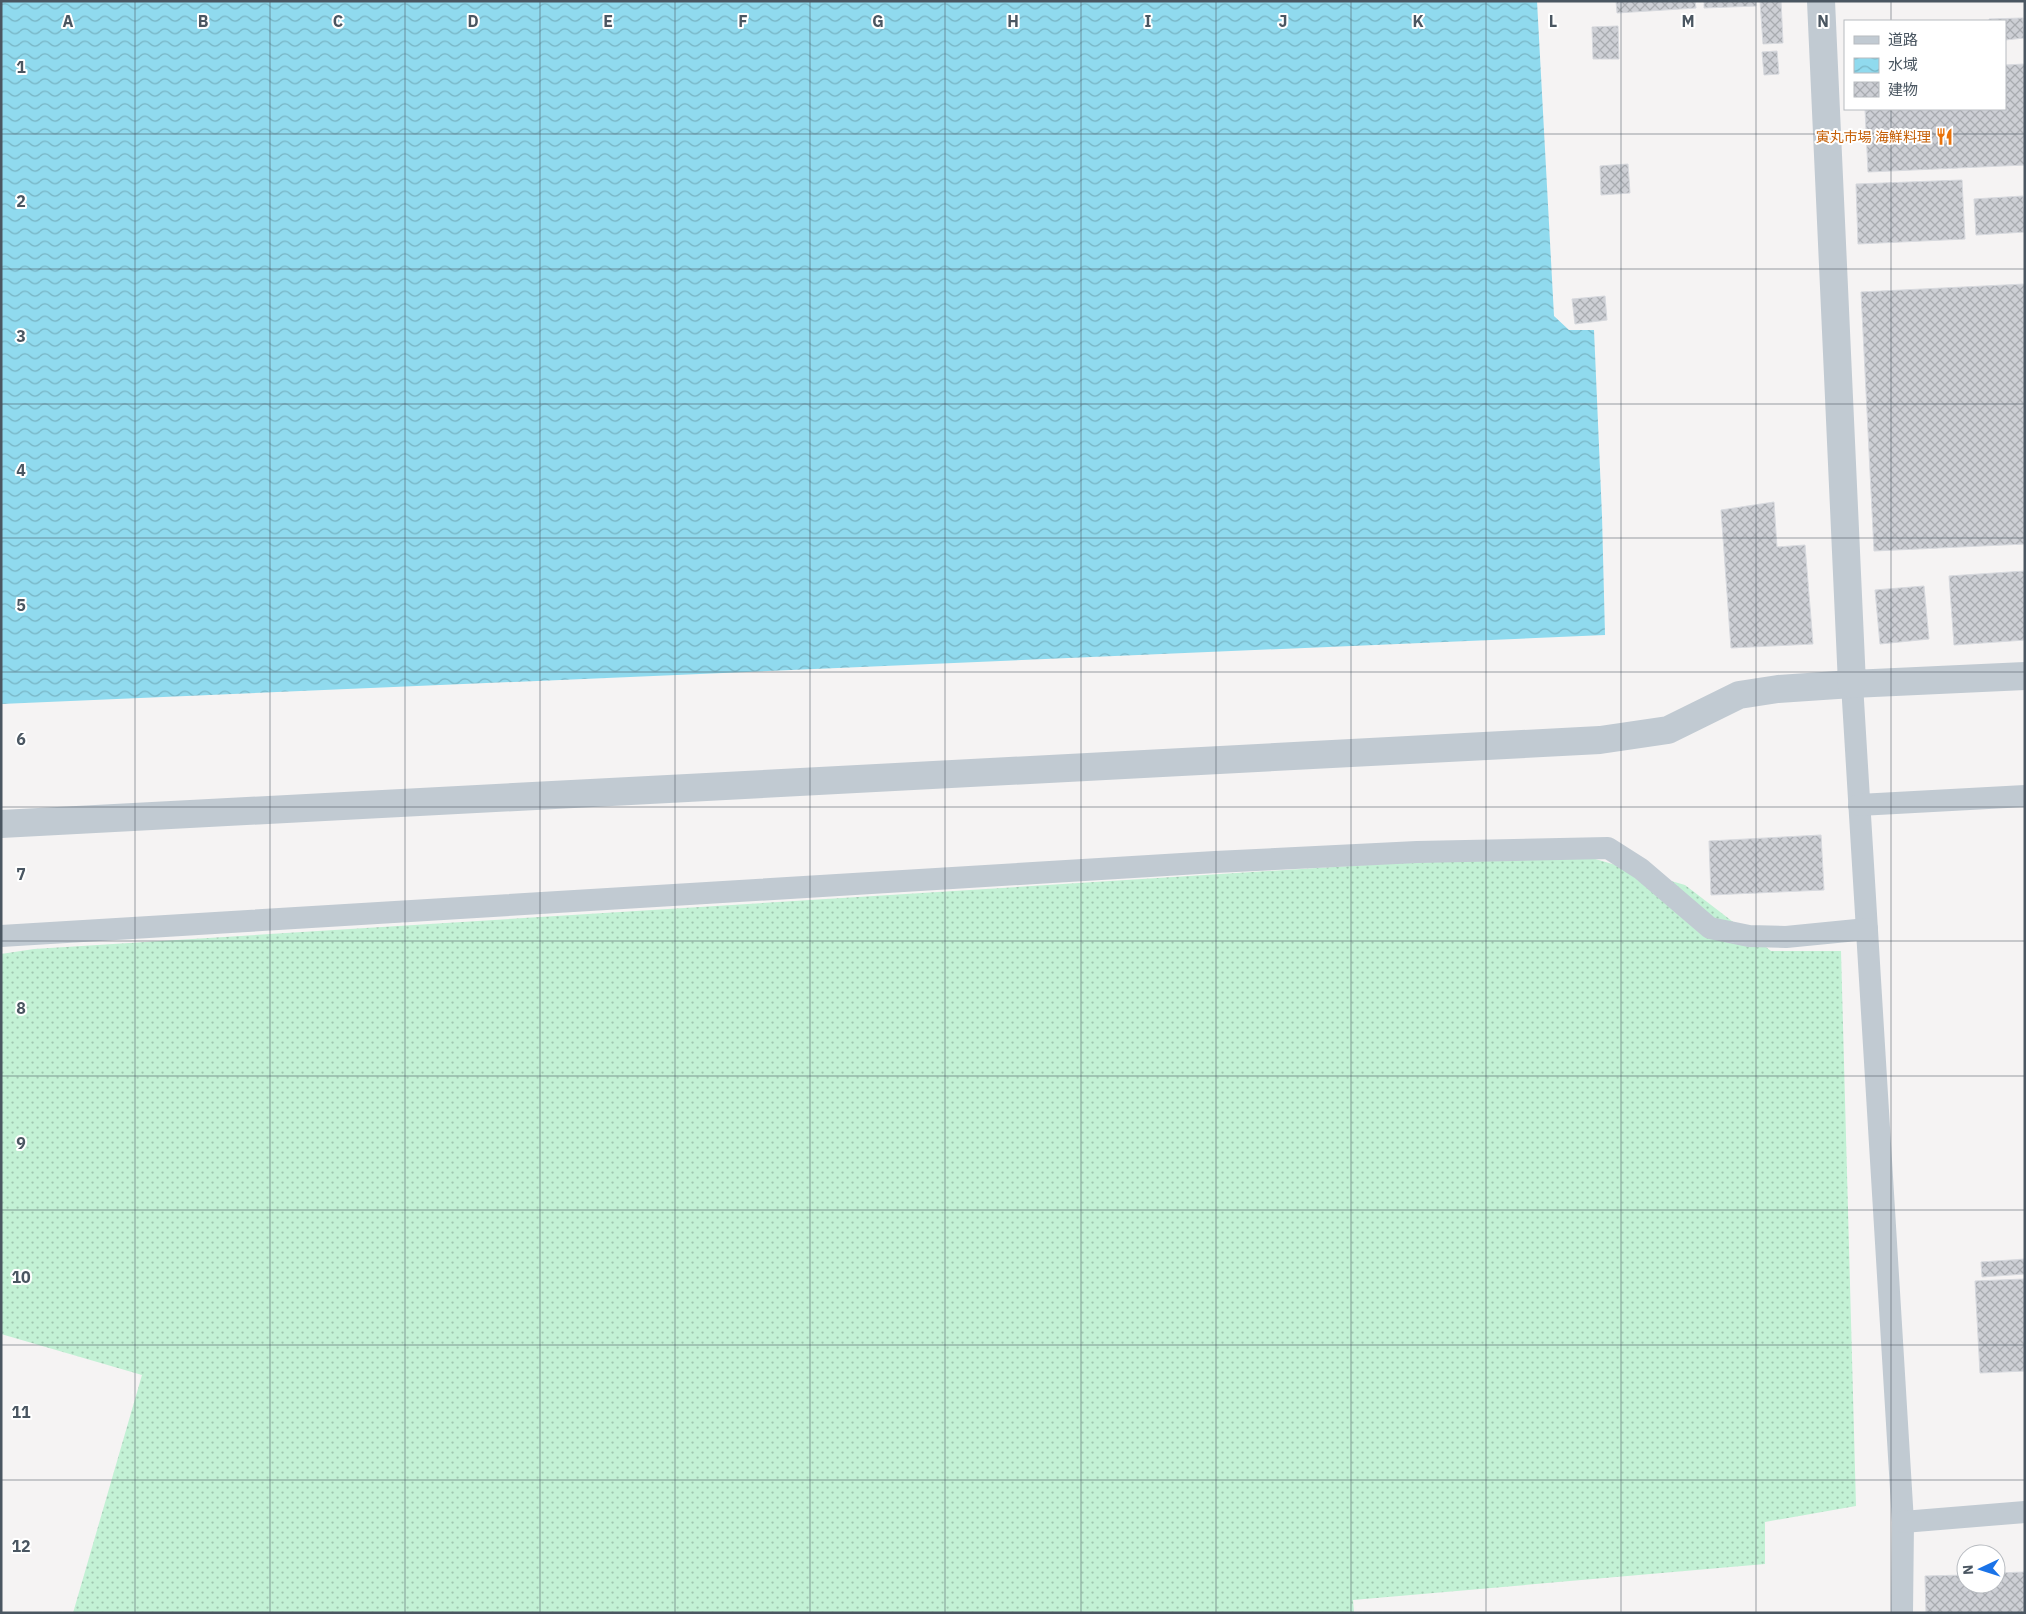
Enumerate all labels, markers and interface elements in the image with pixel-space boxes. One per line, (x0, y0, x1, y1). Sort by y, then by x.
text: A (63, 11, 74, 31)
text: B (198, 11, 209, 31)
text: C (333, 11, 343, 31)
text: D (467, 11, 479, 31)
text: E (603, 11, 613, 31)
text: F (738, 11, 748, 31)
text: G (872, 11, 884, 31)
text: H (1007, 11, 1019, 31)
text: I (1145, 11, 1152, 31)
text: J (1279, 11, 1287, 31)
text: K (1412, 11, 1424, 31)
text: L (1549, 11, 1557, 31)
text: M (1681, 11, 1695, 31)
text: N (1817, 11, 1829, 31)
legend (1844, 20, 2006, 110)
text: 道路 (1888, 30, 1918, 49)
text: 水域 (1888, 55, 1918, 74)
text: 1 (16, 57, 26, 77)
text: 建物 (1888, 80, 1918, 99)
restaurant icon: 寅丸市場 海鮮料理 (1935, 127, 1955, 147)
place label: 寅丸市場 海鮮料理 (1816, 128, 1931, 146)
text: 2 (16, 191, 26, 211)
text: 3 (16, 326, 26, 346)
text: 4 (16, 460, 26, 480)
text: 5 (16, 595, 26, 615)
text: 6 (16, 729, 26, 749)
text: 7 (16, 864, 26, 884)
text: 8 (16, 998, 26, 1018)
text: 9 (16, 1133, 26, 1153)
text: 10 (11, 1267, 31, 1287)
text: 11 (11, 1402, 31, 1422)
text: 12 (11, 1536, 31, 1556)
north arrow (1956, 1544, 2006, 1594)
text: N (1959, 1564, 1977, 1576)

